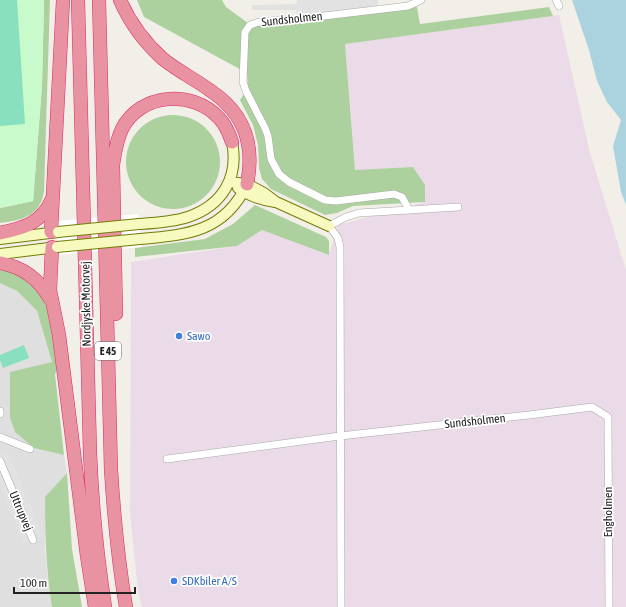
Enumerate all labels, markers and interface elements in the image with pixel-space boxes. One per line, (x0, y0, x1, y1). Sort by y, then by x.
street label: Sundsholmen (261, 9, 323, 29)
street label: Nordjyske Motorvej (78, 261, 94, 347)
place label: Sawo (187, 329, 211, 343)
marker: Sawo (174, 331, 184, 341)
road number: E 45 (95, 342, 121, 360)
street label: Sundsholmen (444, 411, 506, 431)
street label: Engholmen (601, 487, 615, 537)
street label: Uttrupvej (6, 489, 36, 533)
scale bar (14, 569, 135, 595)
place label: SDKbiler A/S (182, 574, 237, 588)
text: 100 m (20, 576, 47, 590)
marker: SDKbiler A/S (169, 576, 179, 586)

